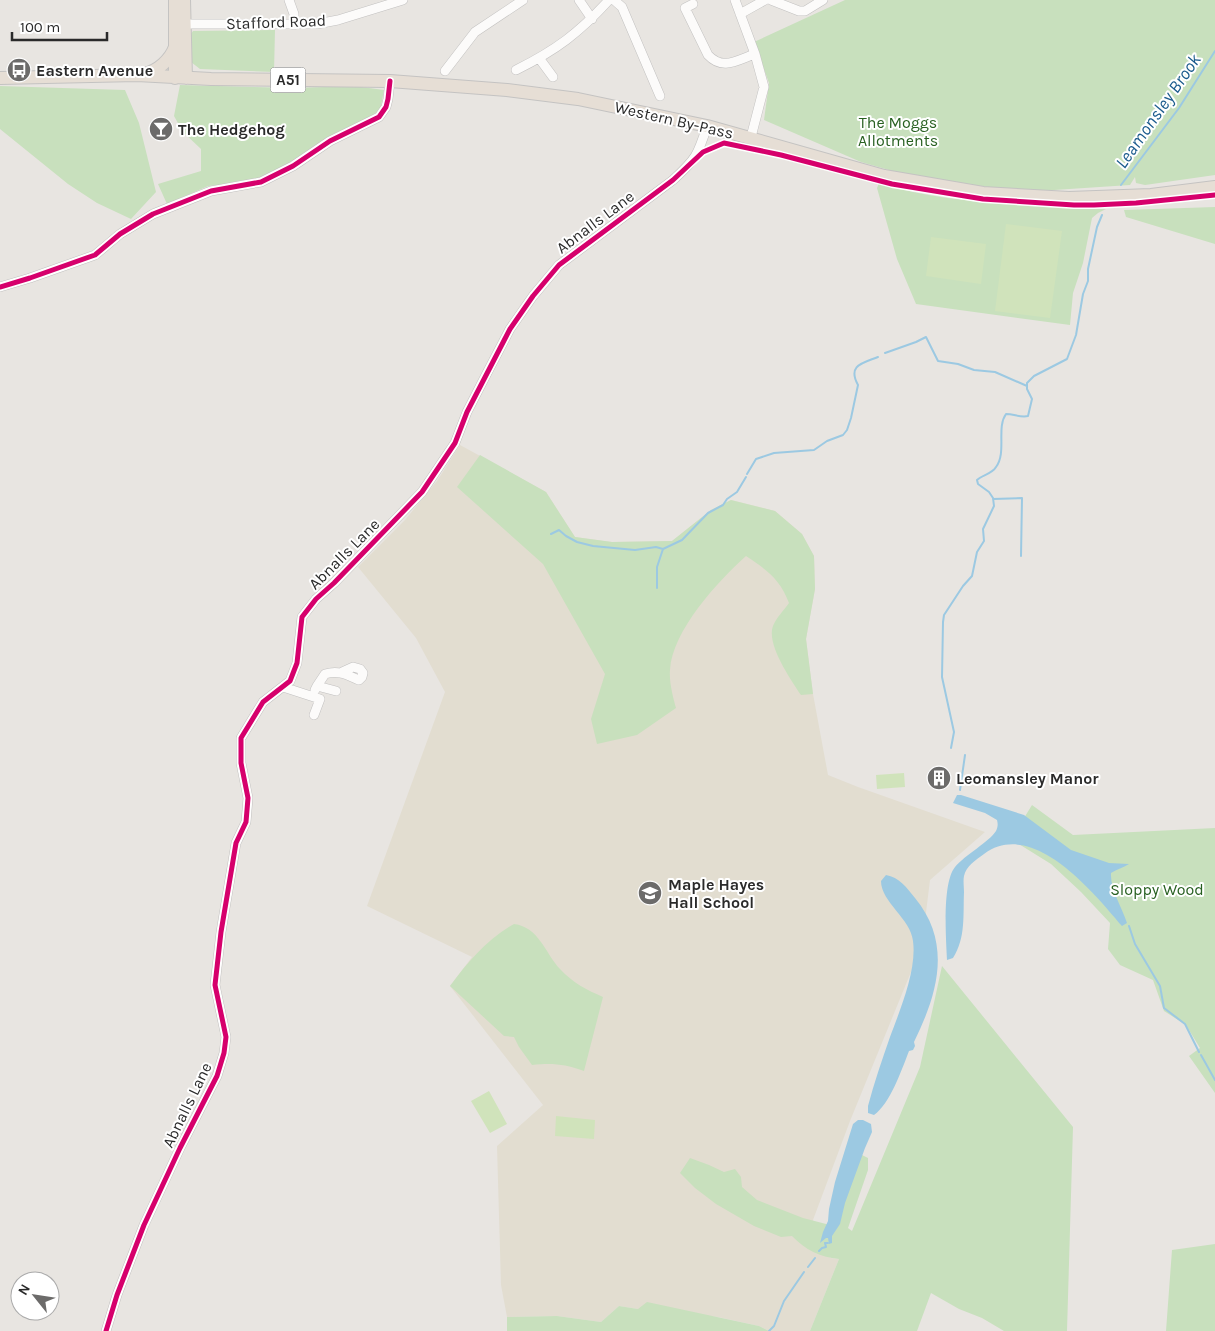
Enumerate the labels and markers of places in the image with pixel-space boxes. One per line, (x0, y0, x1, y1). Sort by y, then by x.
bus stop icon: Eastern Avenue (6, 57, 32, 83)
place label: Eastern Avenue (36, 61, 153, 80)
bar icon: The Hedgehog (148, 116, 174, 142)
place label: The Hedgehog (178, 120, 285, 139)
building icon: Leomansley Manor (926, 765, 952, 791)
place label: Leomansley Manor (956, 769, 1099, 788)
place label: Maple Hayes Hall School (668, 875, 764, 912)
school or university icon: Maple Hayes Hall School (637, 880, 663, 906)

